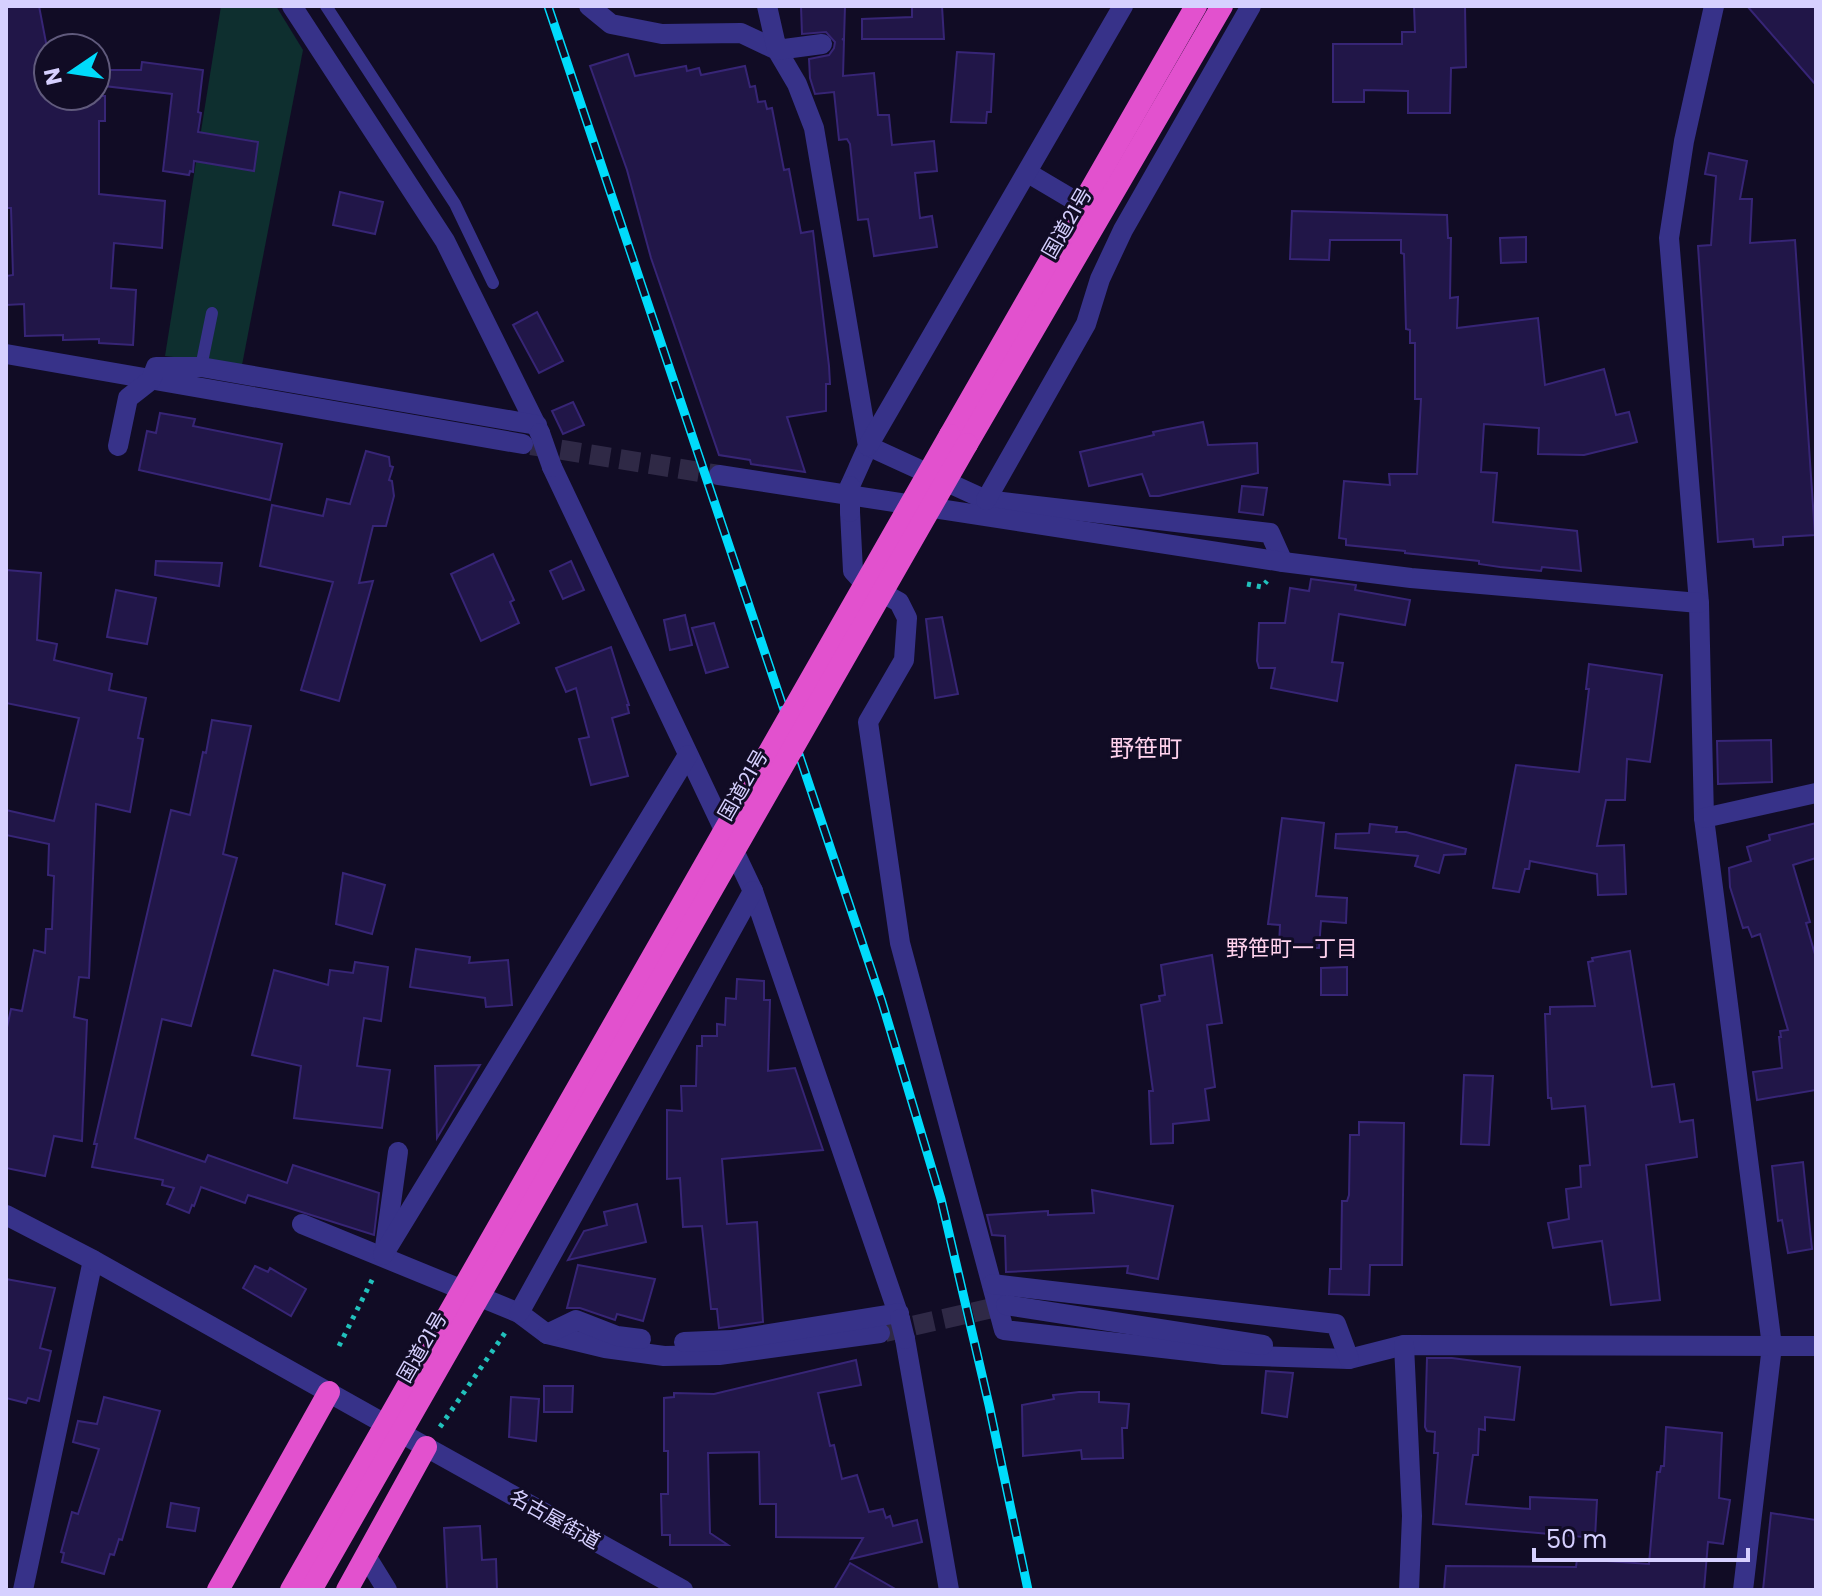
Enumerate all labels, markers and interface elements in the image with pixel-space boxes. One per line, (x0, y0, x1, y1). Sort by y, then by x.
north arrow (32, 32, 112, 112)
text: N (36, 65, 70, 88)
street label: 国道21号 (1035, 182, 1099, 264)
district label: 野笹町 (1110, 732, 1182, 765)
street label: 国道21号 (711, 744, 775, 826)
district label: 野笹町一丁目 (1226, 933, 1358, 964)
street label: 国道21号 (390, 1306, 454, 1388)
street label: 名古屋街道 (504, 1483, 606, 1555)
scale bar (1534, 1512, 1748, 1562)
text: 50 m (1546, 1523, 1607, 1556)

